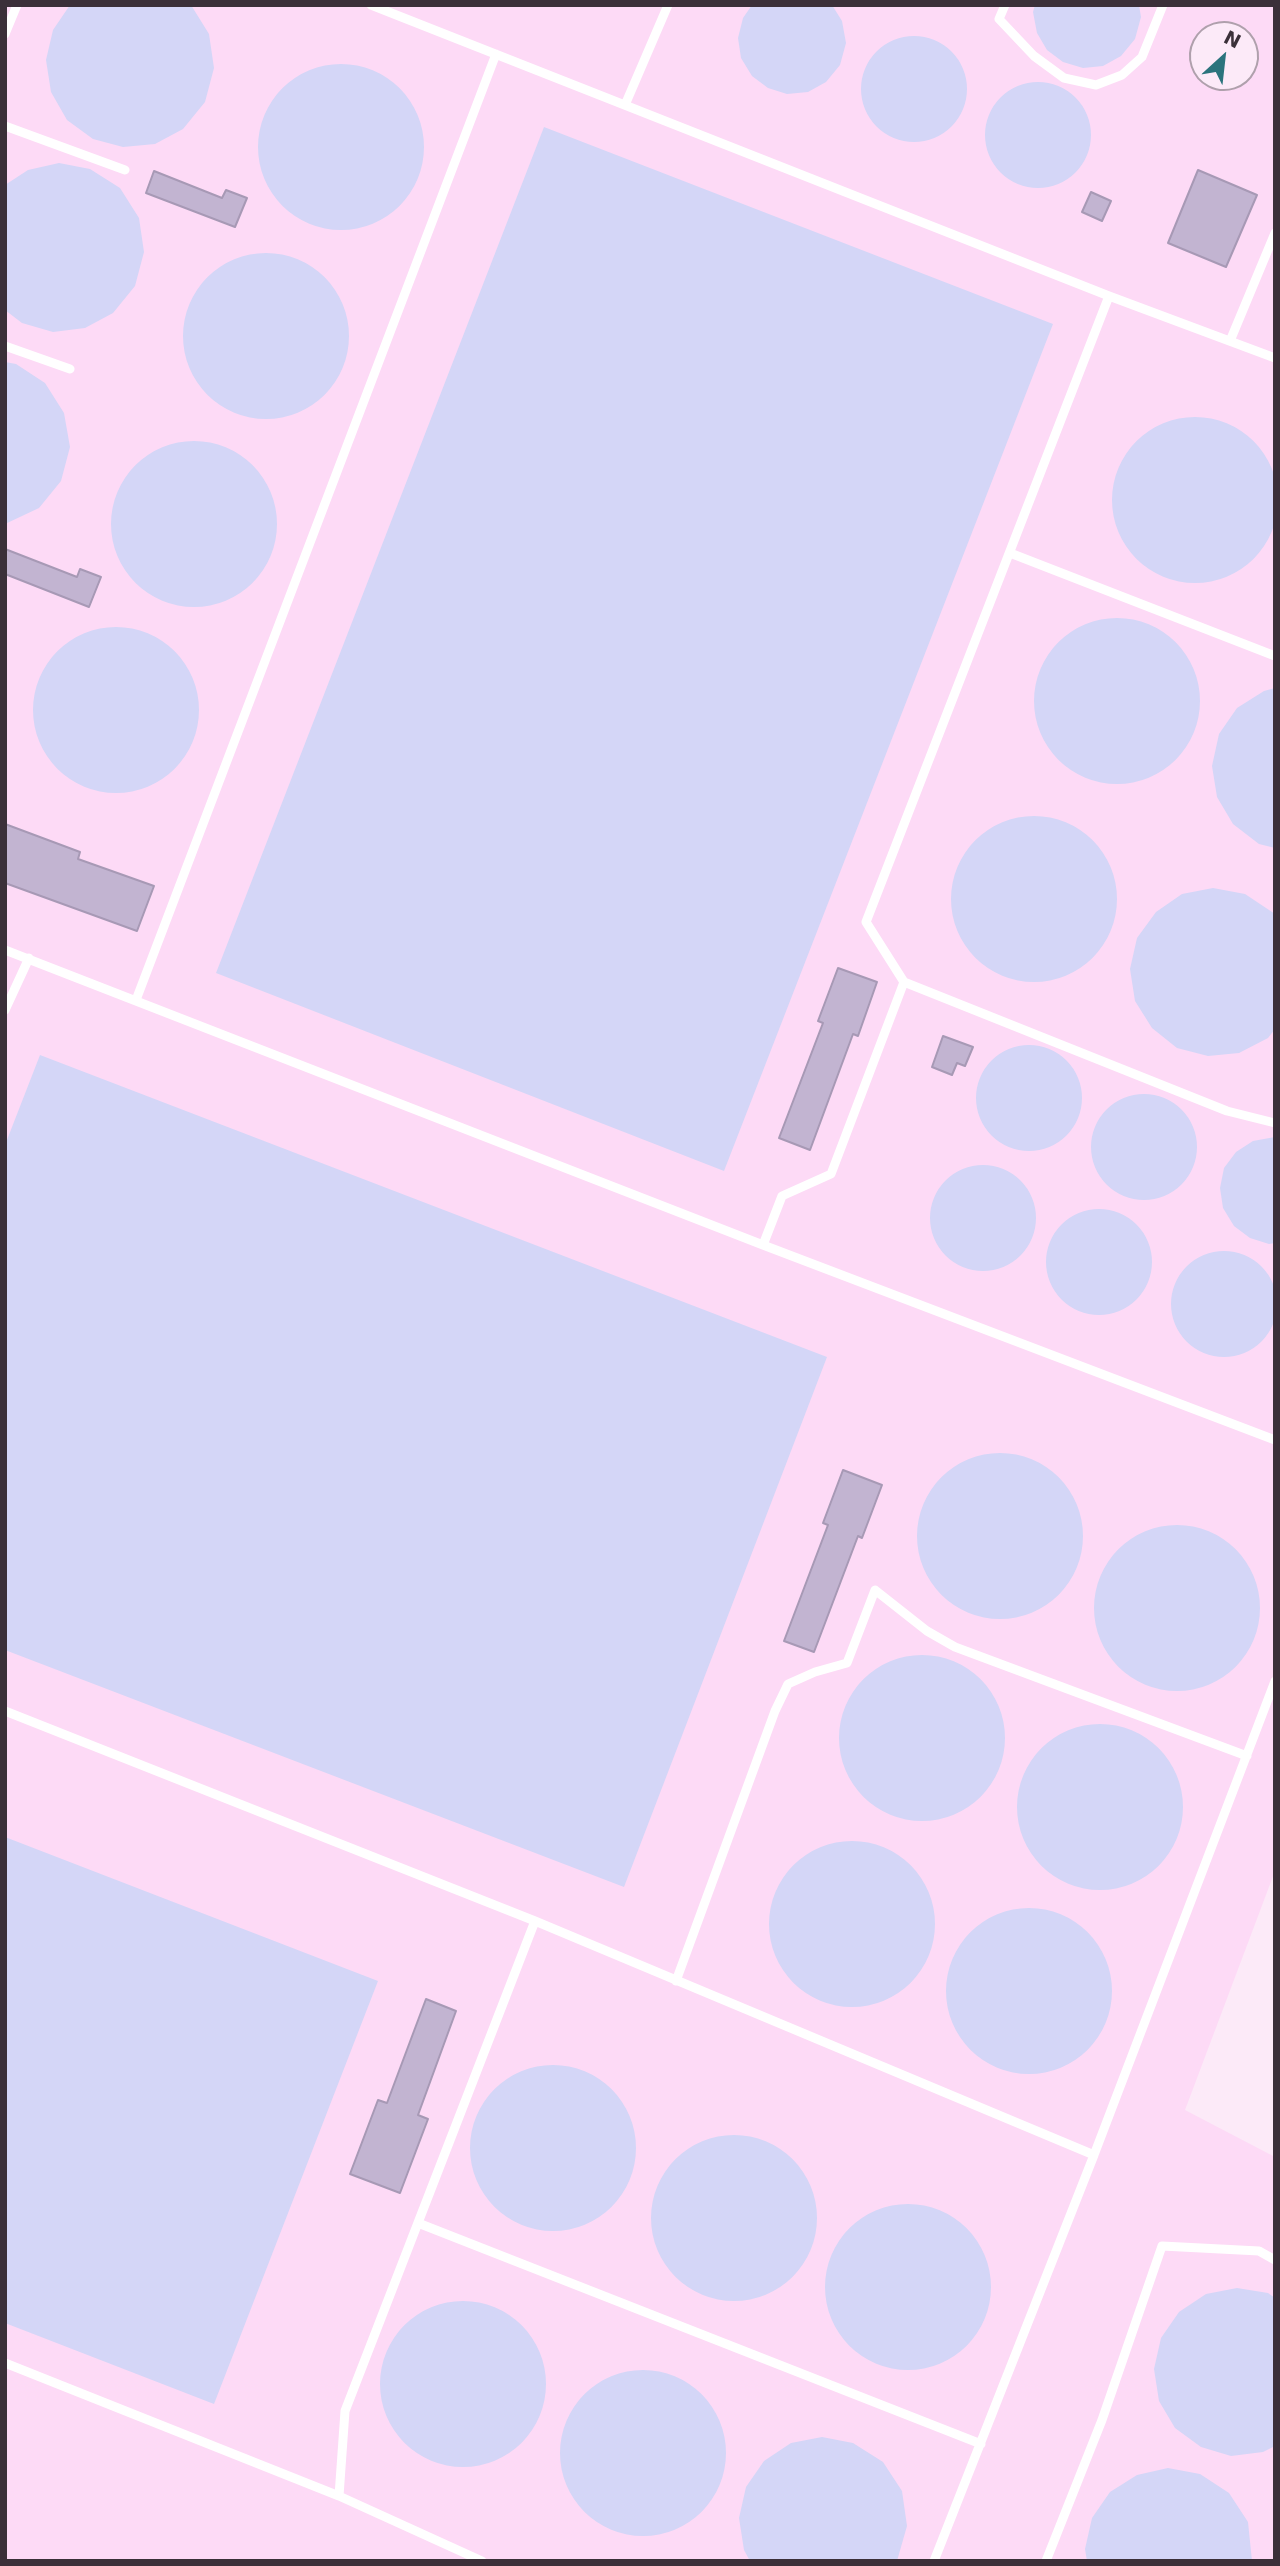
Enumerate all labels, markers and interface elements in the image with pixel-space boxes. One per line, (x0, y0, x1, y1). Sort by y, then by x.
north arrow (1189, 21, 1259, 91)
text: N (1221, 26, 1245, 52)

